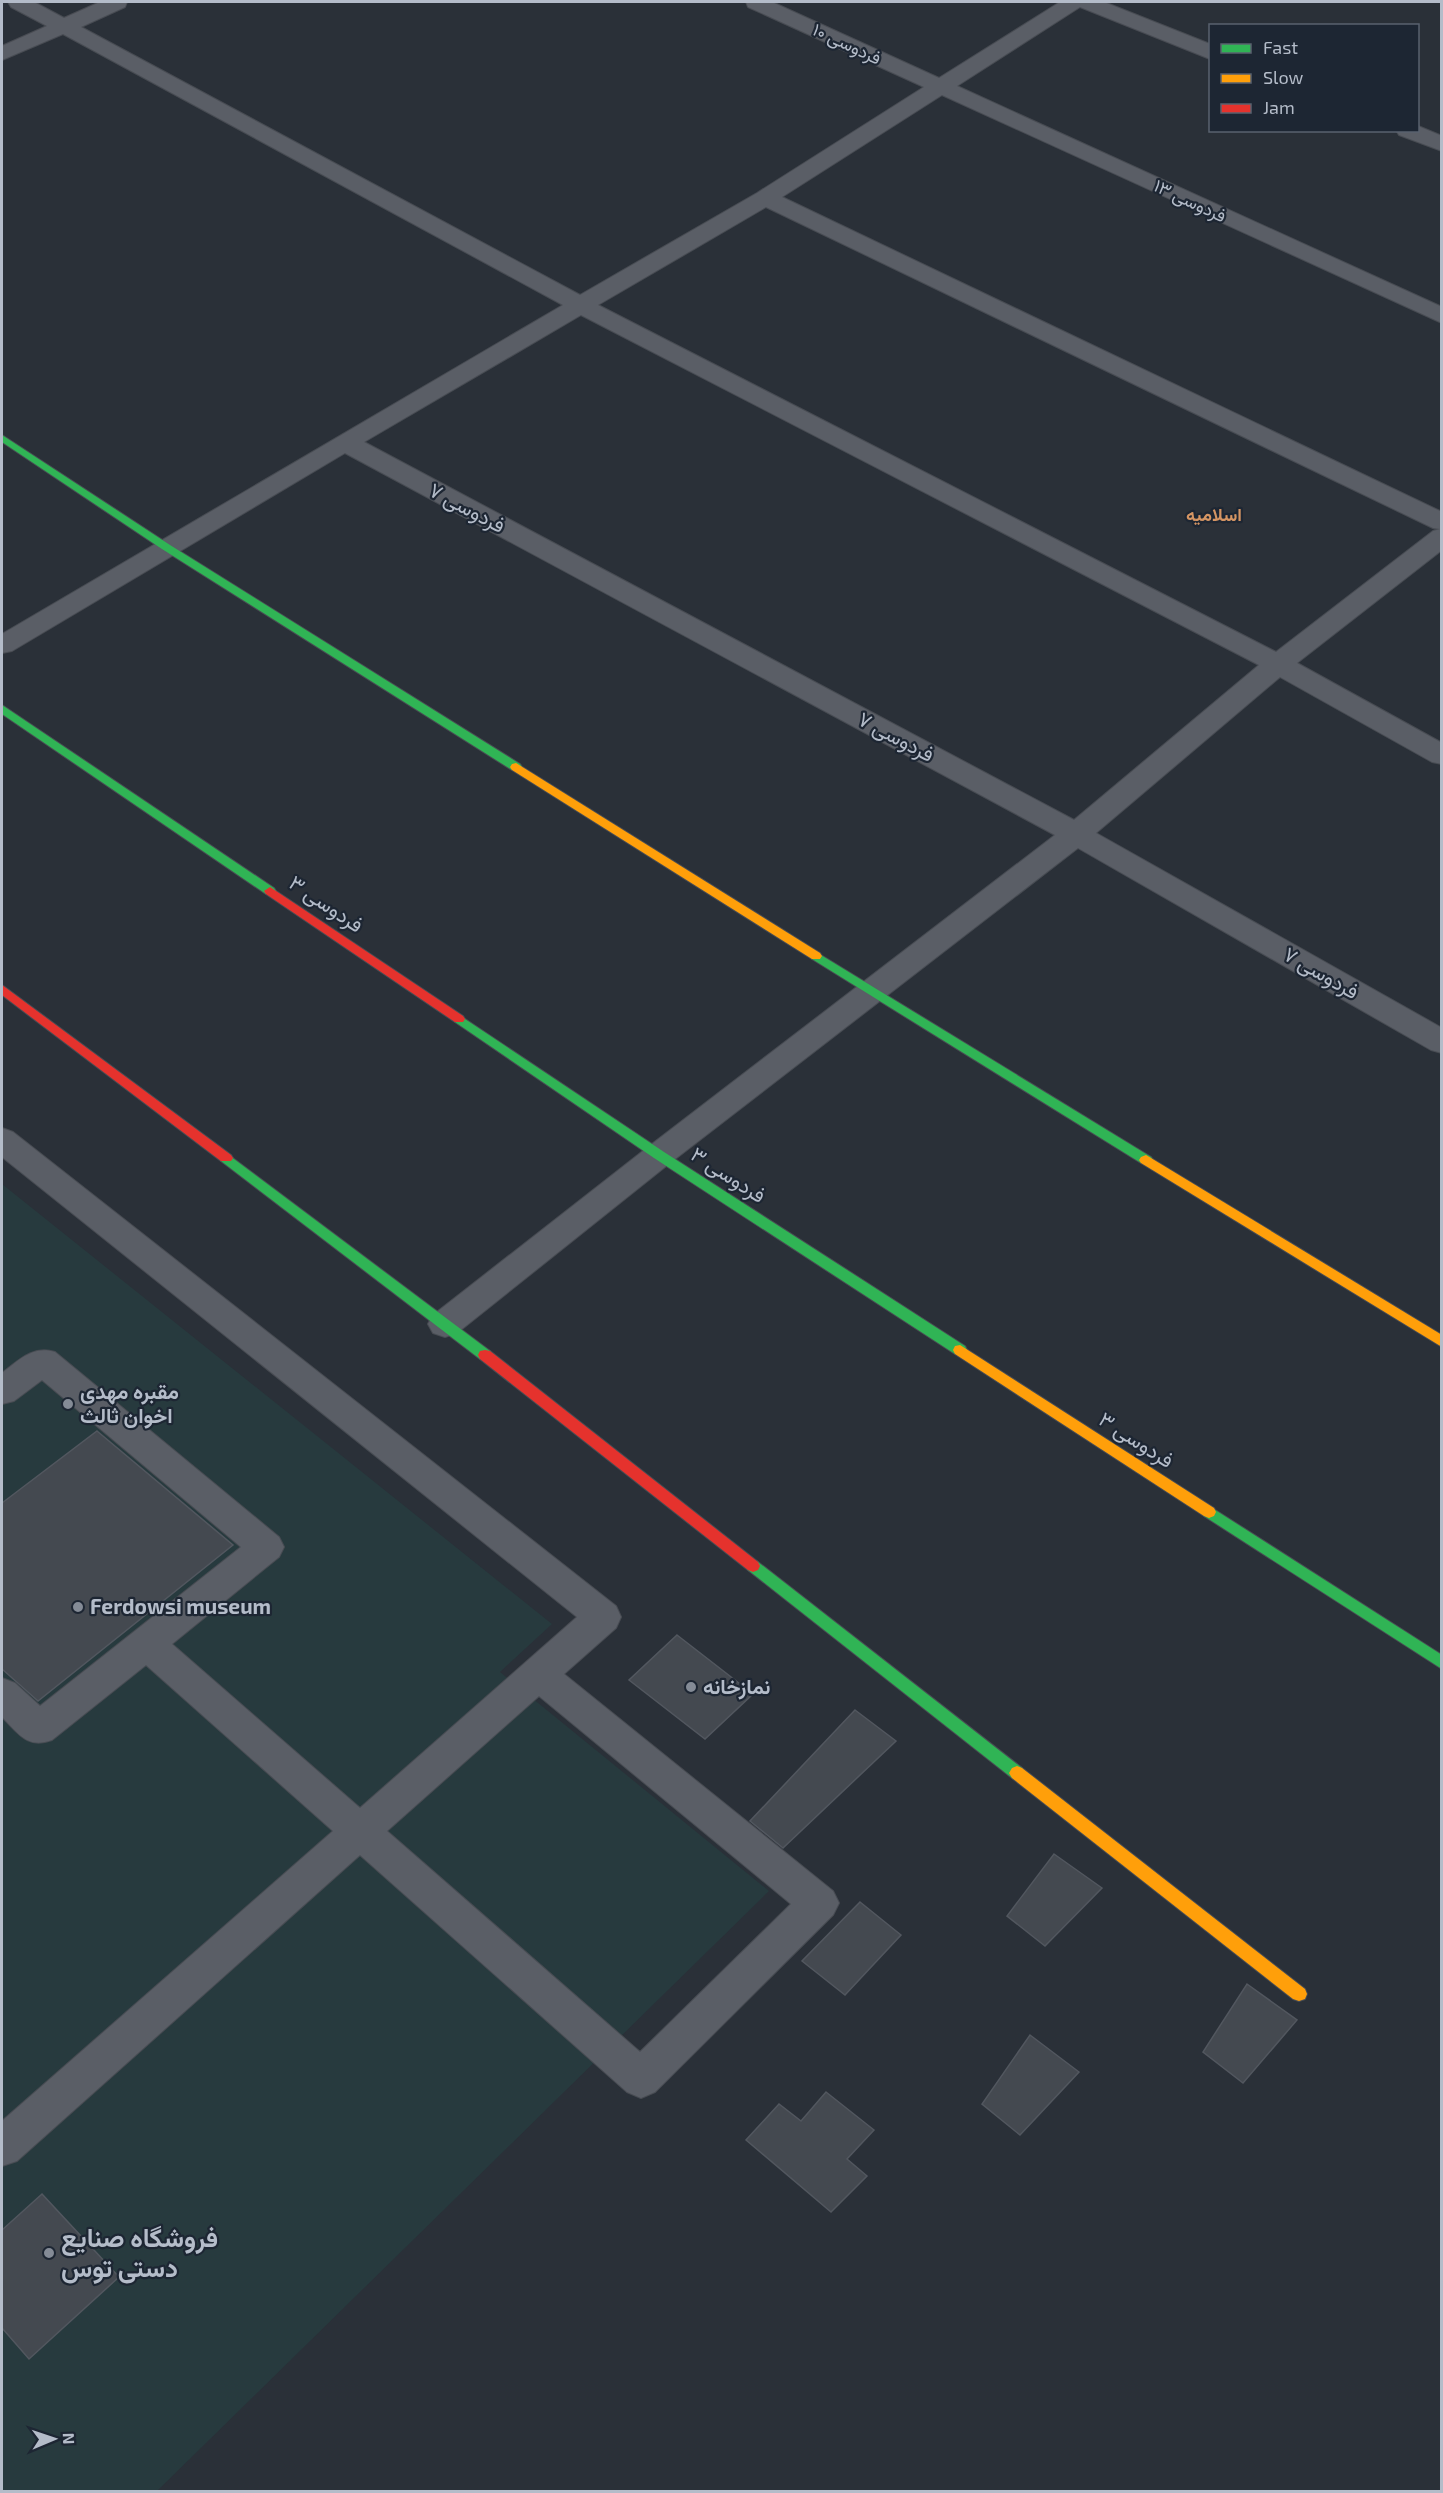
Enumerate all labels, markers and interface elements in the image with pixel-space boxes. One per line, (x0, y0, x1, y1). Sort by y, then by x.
street label: فردوسی ۱۰ (809, 18, 885, 69)
legend (1209, 24, 1419, 132)
text: Fast (1263, 36, 1298, 58)
text: Slow (1263, 66, 1304, 88)
text: Jam (1263, 96, 1295, 118)
street label: فردوسی ۱۳ (1150, 174, 1230, 227)
street label: فردوسی ۷ (424, 476, 510, 539)
district label: اسلامیه (1186, 503, 1242, 526)
street label: فردوسی ۷ (853, 705, 939, 768)
street label: فردوسی ۳ (284, 869, 369, 938)
street label: فردوسی ۷ (1279, 940, 1364, 1005)
street label: فردوسی ۳ (686, 1140, 771, 1209)
place label: مقبره مهدی اخوان ثالث (80, 1378, 179, 1429)
marker: مقبره مهدی اخوان ثالث (61, 1397, 75, 1411)
street label: فردوسی ۳ (1094, 1405, 1179, 1474)
place label: Ferdowsi museum (90, 1593, 271, 1618)
marker: Ferdowsi museum (71, 1600, 85, 1614)
place label: نمازخانه (703, 1673, 770, 1700)
marker: نمازخانه (684, 1680, 698, 1694)
place label: فروشگاه صنایع دستی توس (61, 2221, 218, 2284)
marker: فروشگاه صنایع دستی توس (42, 2246, 56, 2260)
north arrow (24, 2409, 84, 2469)
text: N (60, 2432, 79, 2445)

